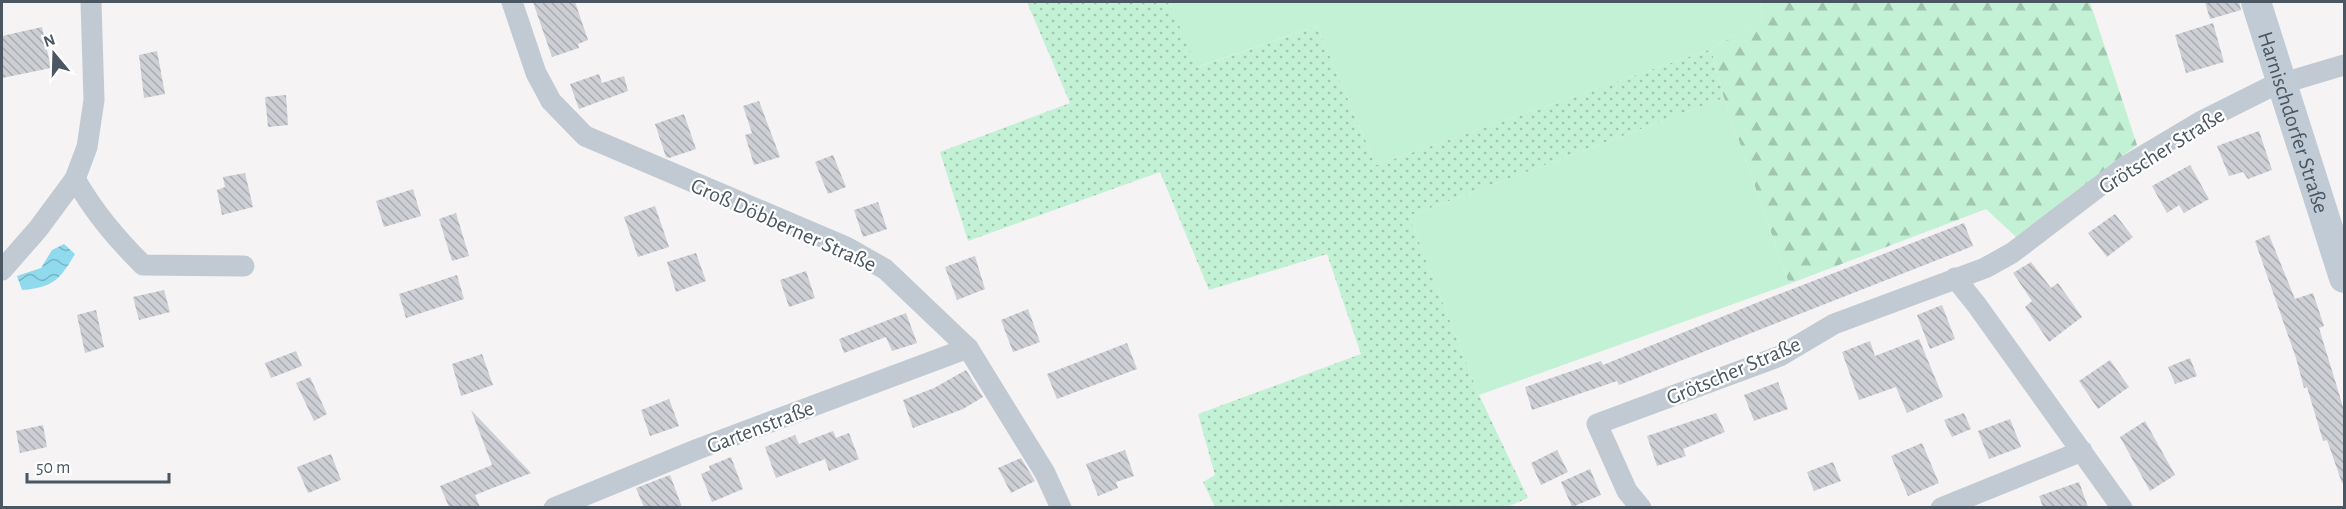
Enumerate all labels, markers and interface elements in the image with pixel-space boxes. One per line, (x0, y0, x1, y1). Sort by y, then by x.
north arrow (24, 24, 84, 84)
street label: Harnischdorfer Straße (2254, 29, 2333, 216)
text: N (42, 31, 57, 50)
street label: Grötscher Straße (2095, 104, 2228, 198)
street label: Groß Döbberner Straße (688, 174, 879, 276)
street label: Grötscher Straße (1663, 333, 1804, 409)
street label: Gartenstraße (704, 396, 817, 457)
scale bar (27, 446, 170, 484)
text: 50 m (36, 459, 70, 477)

